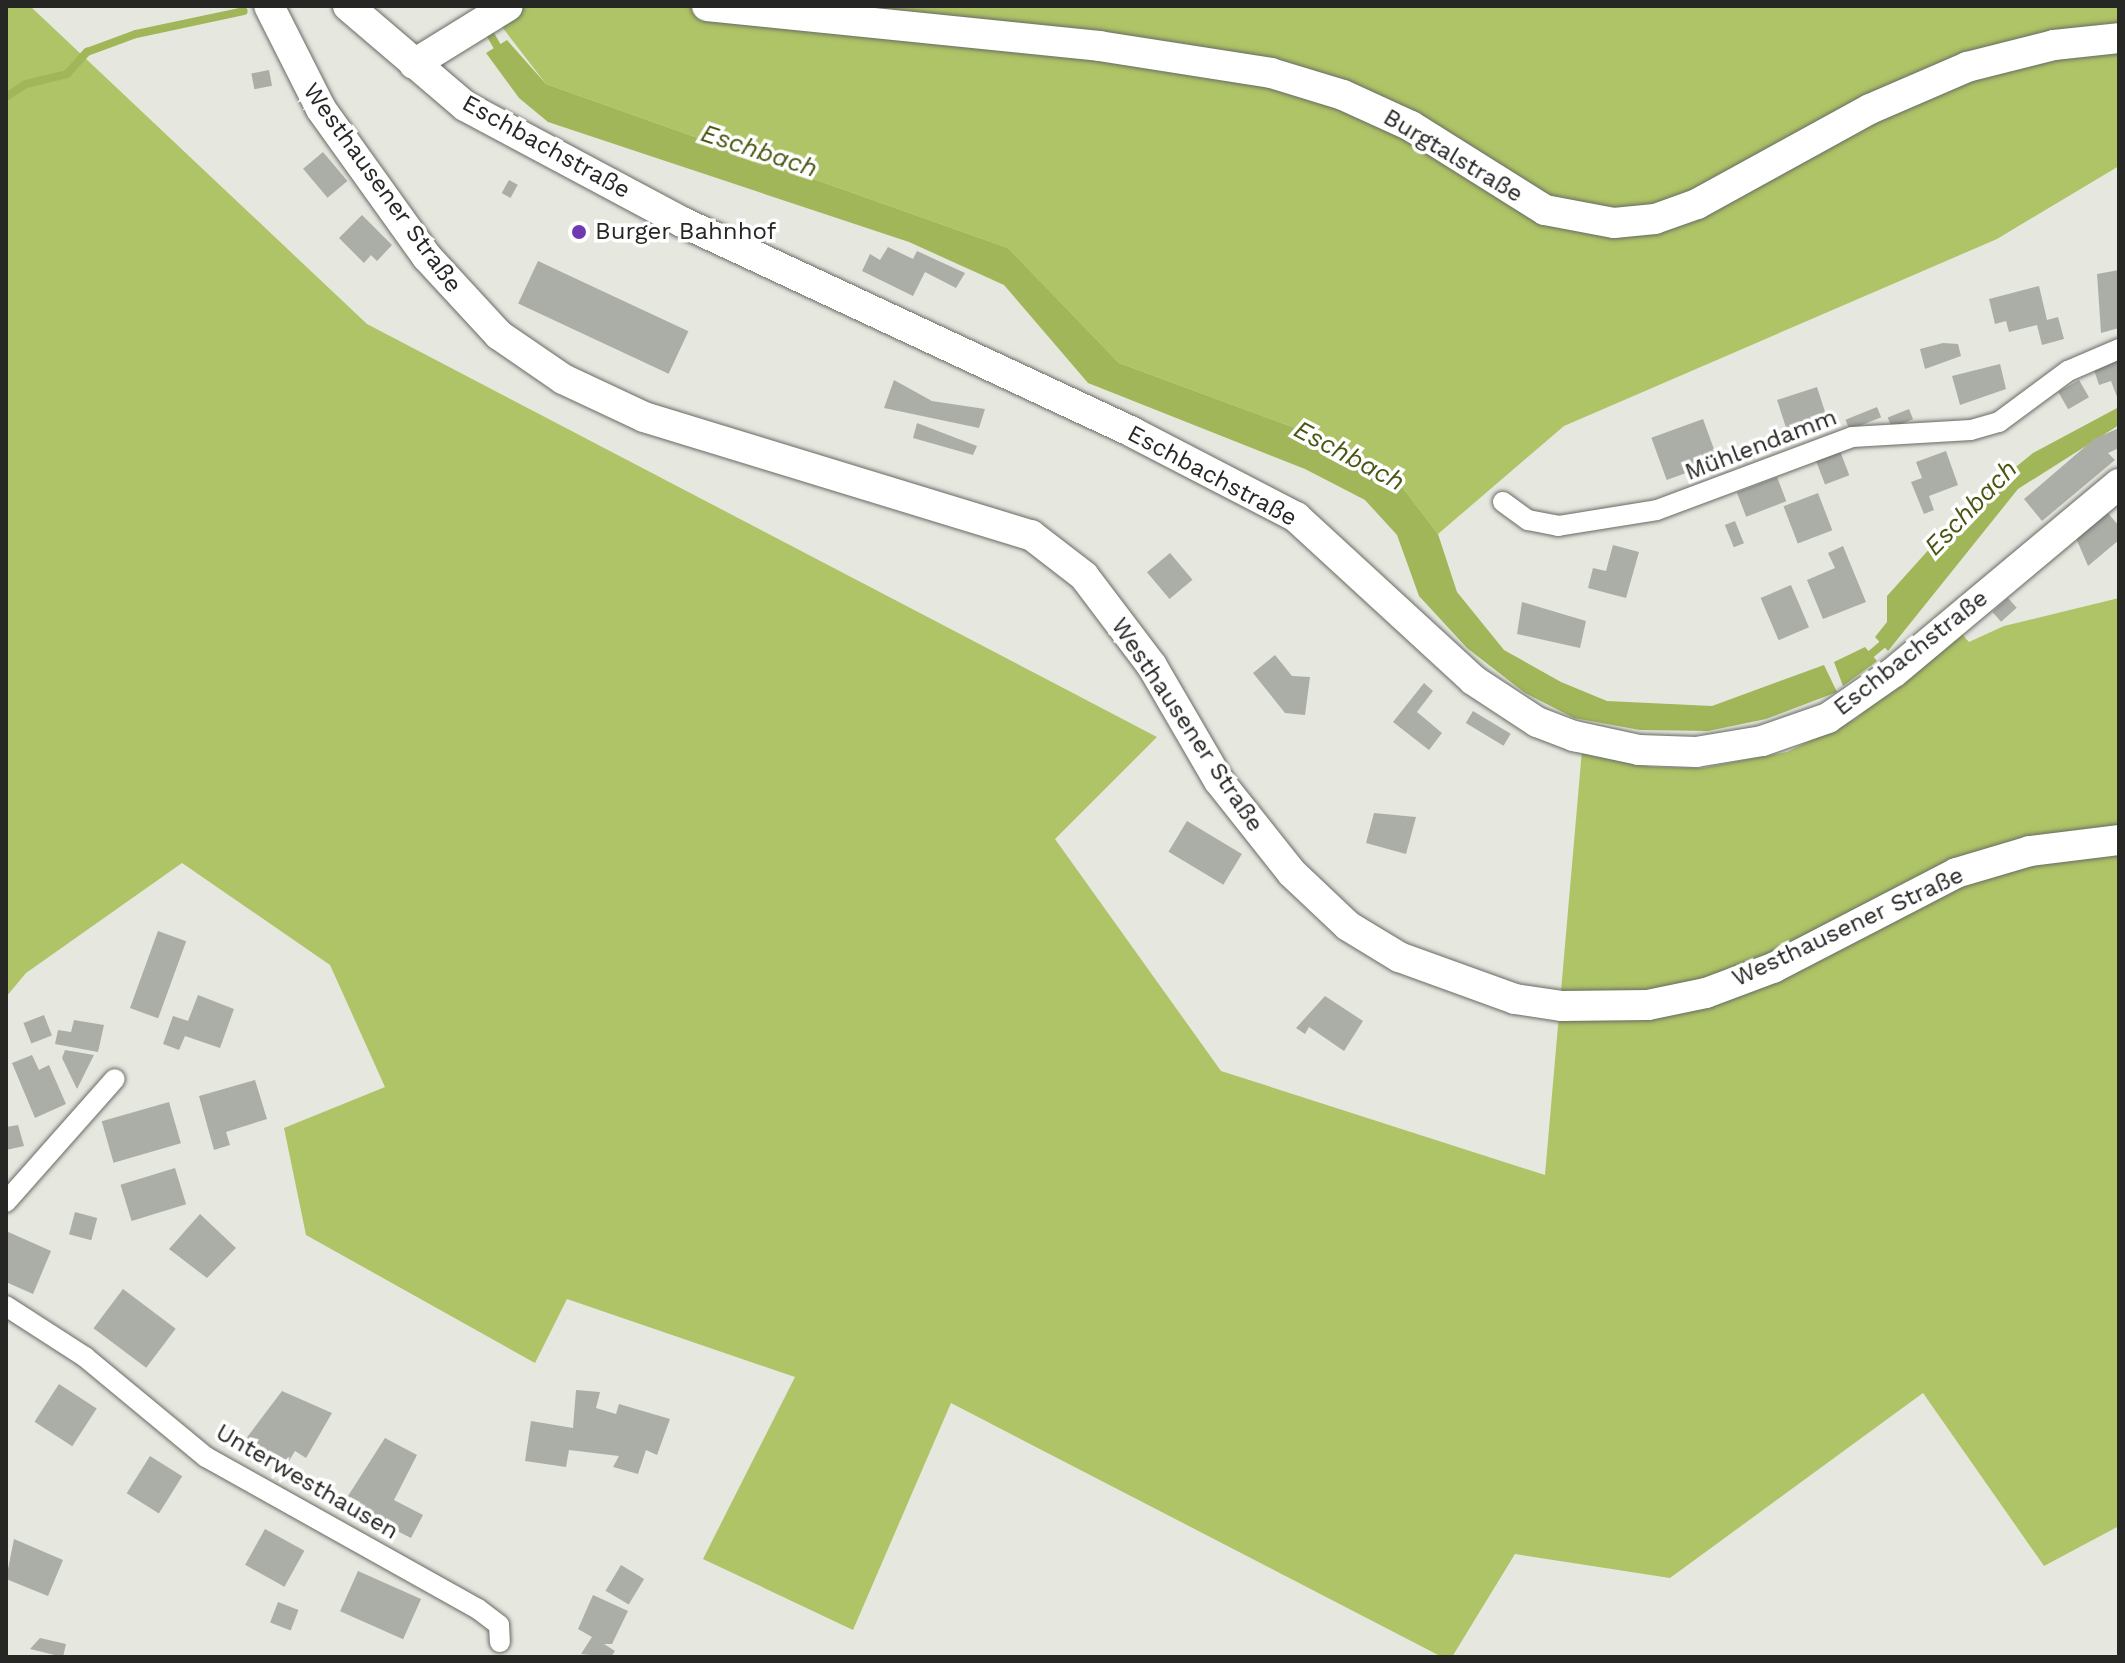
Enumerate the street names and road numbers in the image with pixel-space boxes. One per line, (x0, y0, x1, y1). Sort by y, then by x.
street label: Westhausener Straße (296, 77, 468, 299)
street label: Eschbachstraße (457, 89, 635, 205)
street label: Burgtalstraße (1378, 103, 1528, 209)
street label: Mühlendamm (1681, 403, 1841, 487)
street label: Eschbachstraße (1122, 419, 1302, 533)
street label: Eschbachstraße (1828, 584, 1994, 722)
street label: Westhausener Straße (1105, 612, 1269, 838)
street label: Westhausener Straße (1728, 861, 1968, 993)
street label: Unterwesthausen (211, 1418, 403, 1546)

